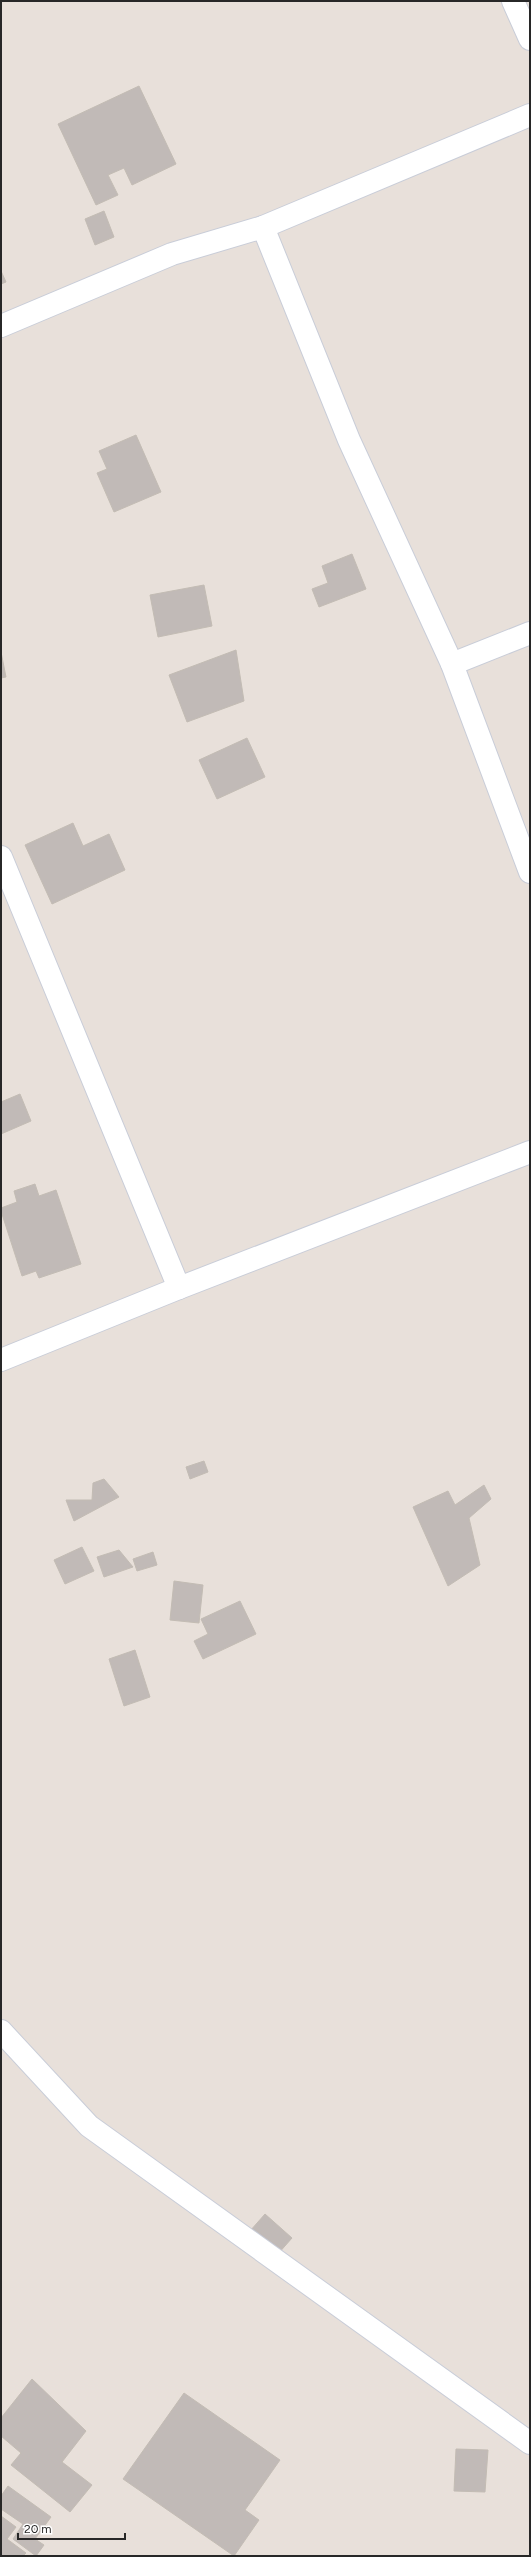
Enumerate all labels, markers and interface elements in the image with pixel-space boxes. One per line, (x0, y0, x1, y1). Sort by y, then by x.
scale bar (18, 2515, 125, 2541)
text: 20 m (24, 2522, 52, 2536)

